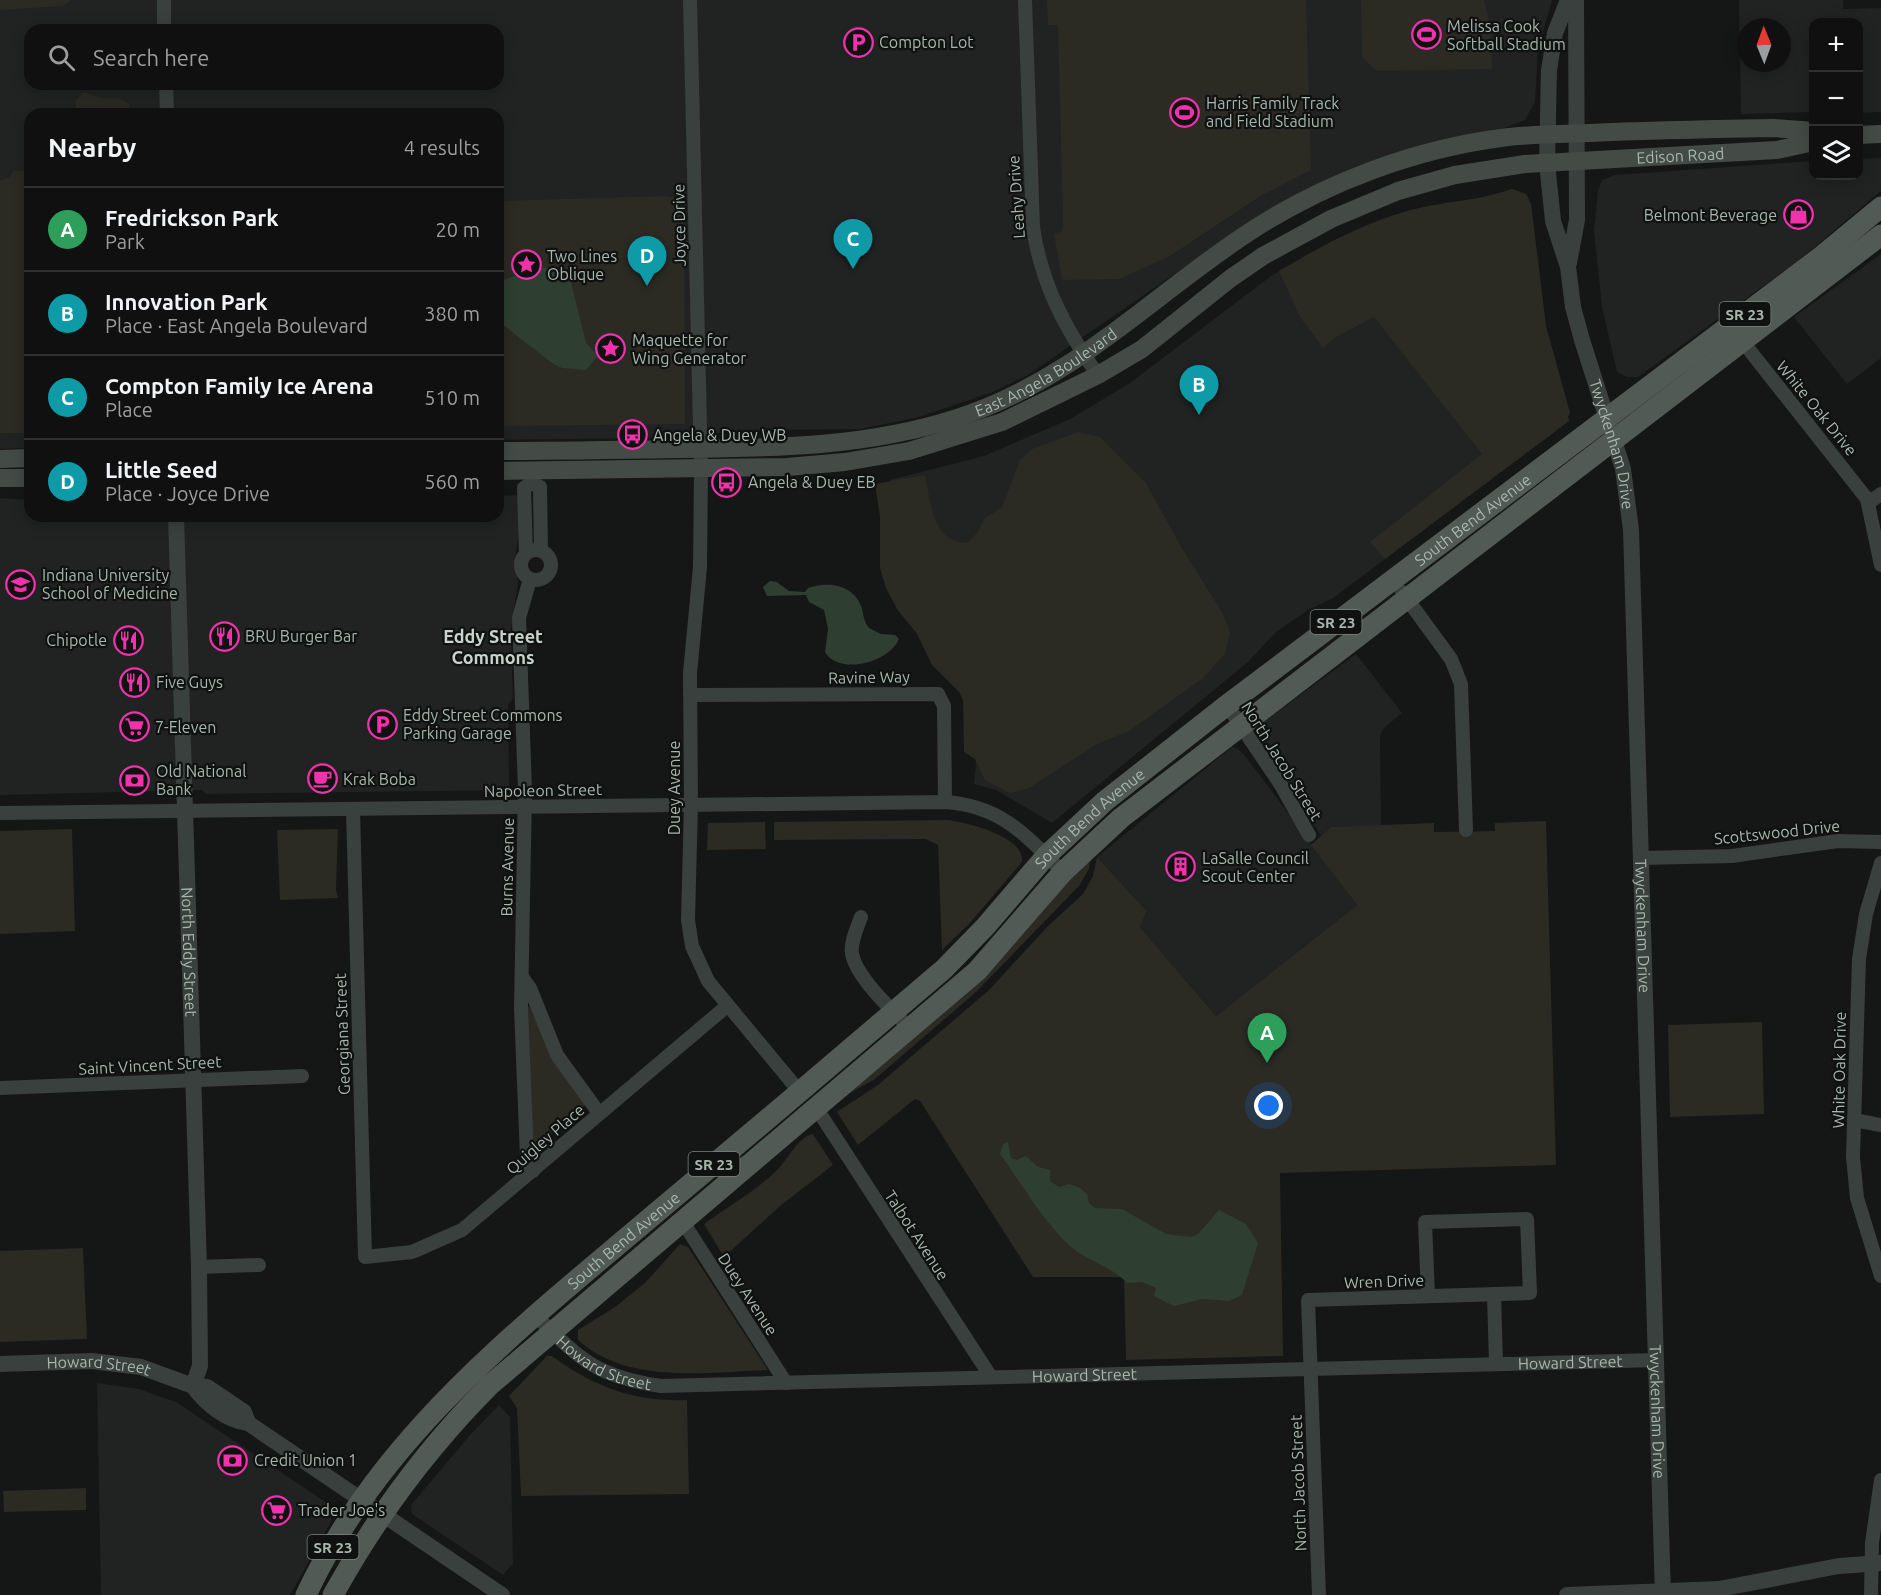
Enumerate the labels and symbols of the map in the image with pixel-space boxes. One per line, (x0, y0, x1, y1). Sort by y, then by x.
place label: Melissa Cook Softball Stadium (1447, 17, 1566, 53)
north arrow (1737, 18, 1791, 72)
sports icon: Melissa Cook Softball Stadium (1410, 19, 1442, 51)
parking icon: Compton Lot (842, 26, 874, 58)
place label: Compton Lot (879, 33, 974, 51)
place label: Harris Family Track and Field Stadium (1206, 94, 1339, 130)
sports icon: Harris Family Track and Field Stadium (1169, 96, 1201, 128)
street label: Edison Road (1636, 144, 1725, 167)
street label: Leahy Drive (1004, 155, 1028, 239)
street label: Joyce Drive (669, 184, 689, 266)
shop icon: Belmont Beverage (1782, 199, 1814, 231)
place label: Belmont Beverage (1644, 206, 1777, 224)
pin: C (834, 220, 872, 269)
pin: D (628, 236, 666, 286)
place label: Two Lines Oblique (547, 247, 617, 283)
place icon: Two Lines Oblique (510, 249, 542, 281)
road number: SR 23 (1720, 302, 1770, 326)
street label: East Angela Boulevard (972, 324, 1120, 420)
place label: Maquette for Wing Generator (632, 331, 746, 367)
place icon: Maquette for Wing Generator (595, 333, 627, 365)
street label: White Oak Drive (1773, 357, 1861, 459)
pin: B (1180, 366, 1218, 415)
street label: Twyckenham Drive (1586, 377, 1637, 510)
bus stop icon: Angela & Duey WB (616, 419, 648, 451)
place label: Angela & Duey WB (653, 426, 786, 444)
bus stop icon: Angela & Duey EB (711, 466, 743, 498)
street label: South Bend Avenue (1411, 470, 1534, 569)
place label: Angela & Duey EB (748, 473, 876, 491)
place label: Indiana University School of Medicine (42, 566, 178, 602)
school or university icon: Indiana University School of Medicine (5, 568, 37, 600)
road number: SR 23 (1310, 610, 1362, 634)
restaurant icon: BRU Burger Bar (208, 620, 240, 652)
restaurant icon: Chipotle (112, 624, 144, 656)
district label: Eddy Street Commons (443, 626, 543, 667)
place label: BRU Burger Bar (245, 627, 357, 645)
place label: Chipotle (46, 631, 107, 649)
restaurant icon: Five Guys (119, 666, 151, 698)
street label: Ravine Way (828, 667, 910, 687)
place label: Five Guys (156, 673, 223, 691)
street label: North Jacob Street (1238, 698, 1326, 824)
place label: Eddy Street Commons Parking Garage (403, 706, 563, 742)
parking icon: Eddy Street Commons Parking Garage (366, 708, 398, 740)
supermarket icon: 7-Eleven (118, 711, 150, 743)
place label: 7-Eleven (155, 718, 216, 736)
street label: Duey Avenue (665, 741, 683, 835)
place label: Old National Bank (156, 762, 246, 798)
cafe icon: Krak Boba (306, 763, 338, 795)
bank icon: Old National Bank (119, 764, 151, 796)
street label: South Bend Avenue (1031, 764, 1148, 872)
place label: Krak Boba (343, 770, 416, 788)
street label: Napoleon Street (484, 780, 603, 800)
street label: Scottswood Drive (1713, 816, 1841, 848)
street label: Burns Avenue (497, 817, 517, 917)
place label: LaSalle Council Scout Center (1202, 849, 1309, 885)
building icon: LaSalle Council Scout Center (1165, 851, 1197, 883)
street label: Twyckenham Drive (1632, 858, 1654, 993)
street label: North Eddy Street (178, 887, 200, 1018)
street label: Georgiana Street (331, 972, 353, 1095)
street label: White Oak Drive (1829, 1011, 1849, 1129)
pin: A (1248, 1014, 1286, 1063)
street label: Saint Vincent Street (78, 1052, 223, 1078)
your location (1254, 1091, 1283, 1120)
street label: Quigley Place (502, 1100, 588, 1178)
road number: SR 23 (688, 1152, 740, 1176)
street label: Talbot Avenue (881, 1187, 953, 1283)
street label: South Bend Avenue (564, 1188, 683, 1293)
street label: Duey Avenue (715, 1249, 781, 1339)
street label: Wren Drive (1344, 1271, 1424, 1291)
street label: Howard Street (553, 1332, 654, 1393)
street label: Twyckenham Drive (1646, 1344, 1668, 1479)
street label: Howard Street (46, 1352, 154, 1379)
street label: Howard Street (1518, 1352, 1624, 1373)
street label: Howard Street (1032, 1365, 1138, 1385)
street label: North Jacob Street (1287, 1414, 1309, 1552)
bank icon: Credit Union 1 (217, 1444, 249, 1476)
place label: Credit Union 1 (254, 1451, 357, 1469)
supermarket icon: Trader Joe's (261, 1494, 293, 1526)
place label: Trader Joe's (298, 1501, 385, 1519)
road number: SR 23 (308, 1535, 358, 1559)

